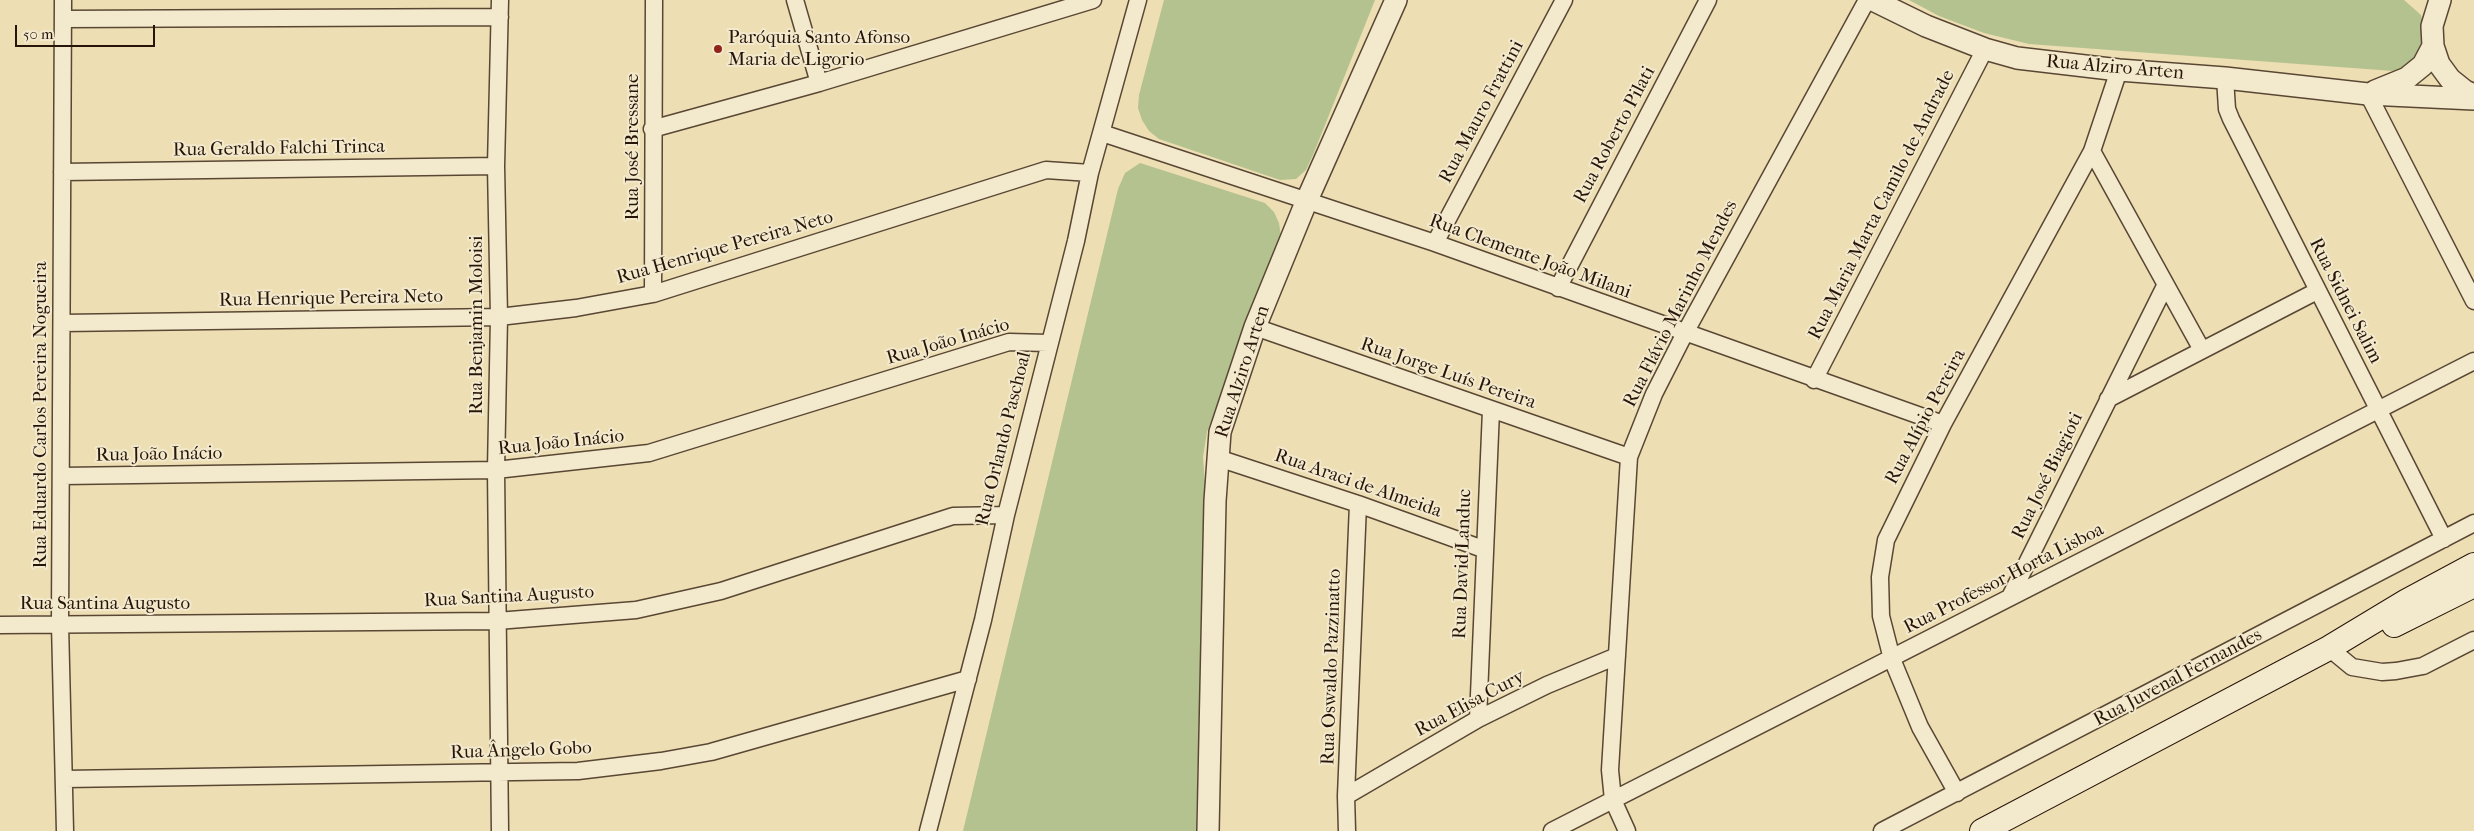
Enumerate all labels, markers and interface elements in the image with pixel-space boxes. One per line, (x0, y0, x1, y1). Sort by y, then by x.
scale bar (18, 15, 158, 47)
text: 50 m (23, 25, 53, 43)
place label: Paróquia Santo Afonso Maria de Ligorio (728, 27, 910, 71)
street label: Rua Mauro Frattini (1435, 37, 1529, 187)
marker: Paróquia Santo Afonso Maria de Ligorio (712, 43, 724, 55)
street label: Rua Alziro Arten (2045, 51, 2185, 85)
street label: Rua Roberto Pilati (1569, 63, 1661, 207)
street label: Rua Maria Marta Camilo de Andrade (1804, 66, 1960, 344)
street label: Rua José Bressane (622, 74, 644, 220)
street label: Rua Geraldo Falchi Trinca (173, 136, 385, 162)
street label: Rua Flávio Marinho Mendes (1619, 197, 1743, 411)
street label: Rua Henrique Pereira Neto (614, 206, 836, 290)
street label: Rua Clemente João Milani (1426, 210, 1634, 304)
street label: Rua Sidnei Salim (2304, 234, 2386, 368)
street label: Rua Benjamin Moloisi (466, 235, 488, 415)
street label: Rua Eduardo Carlos Pereira Nogueira (30, 262, 52, 568)
street label: Rua Henrique Pereira Neto (219, 286, 443, 312)
street label: Rua Alziro Arten (1211, 303, 1275, 441)
street label: Rua João Inácio (884, 314, 1012, 370)
street label: Rua Jorge Luís Pereira (1357, 333, 1539, 415)
street label: Rua Alípio Pereira (1881, 345, 1971, 489)
street label: Rua Orlando Paschoal (971, 350, 1037, 528)
street label: Rua José Biagioti (2007, 409, 2089, 543)
street label: Rua João Inácio (497, 425, 625, 461)
street label: Rua João Inácio (95, 442, 223, 468)
street label: Rua Araci de Almeida (1271, 445, 1445, 523)
street label: Rua David Landuc (1449, 489, 1477, 639)
street label: Rua Professor Horta Lisboa (1900, 519, 2108, 639)
street label: Rua Oswaldo Pazzinatto (1317, 568, 1347, 766)
street label: Rua Santina Augusto (423, 581, 595, 613)
street label: Rua Santina Augusto (20, 593, 190, 615)
street label: Rua Juvenal Fernandes (2090, 624, 2266, 732)
street label: Rua Elisa Cury (1411, 665, 1529, 743)
street label: Rua Ângelo Gobo (450, 737, 592, 765)

